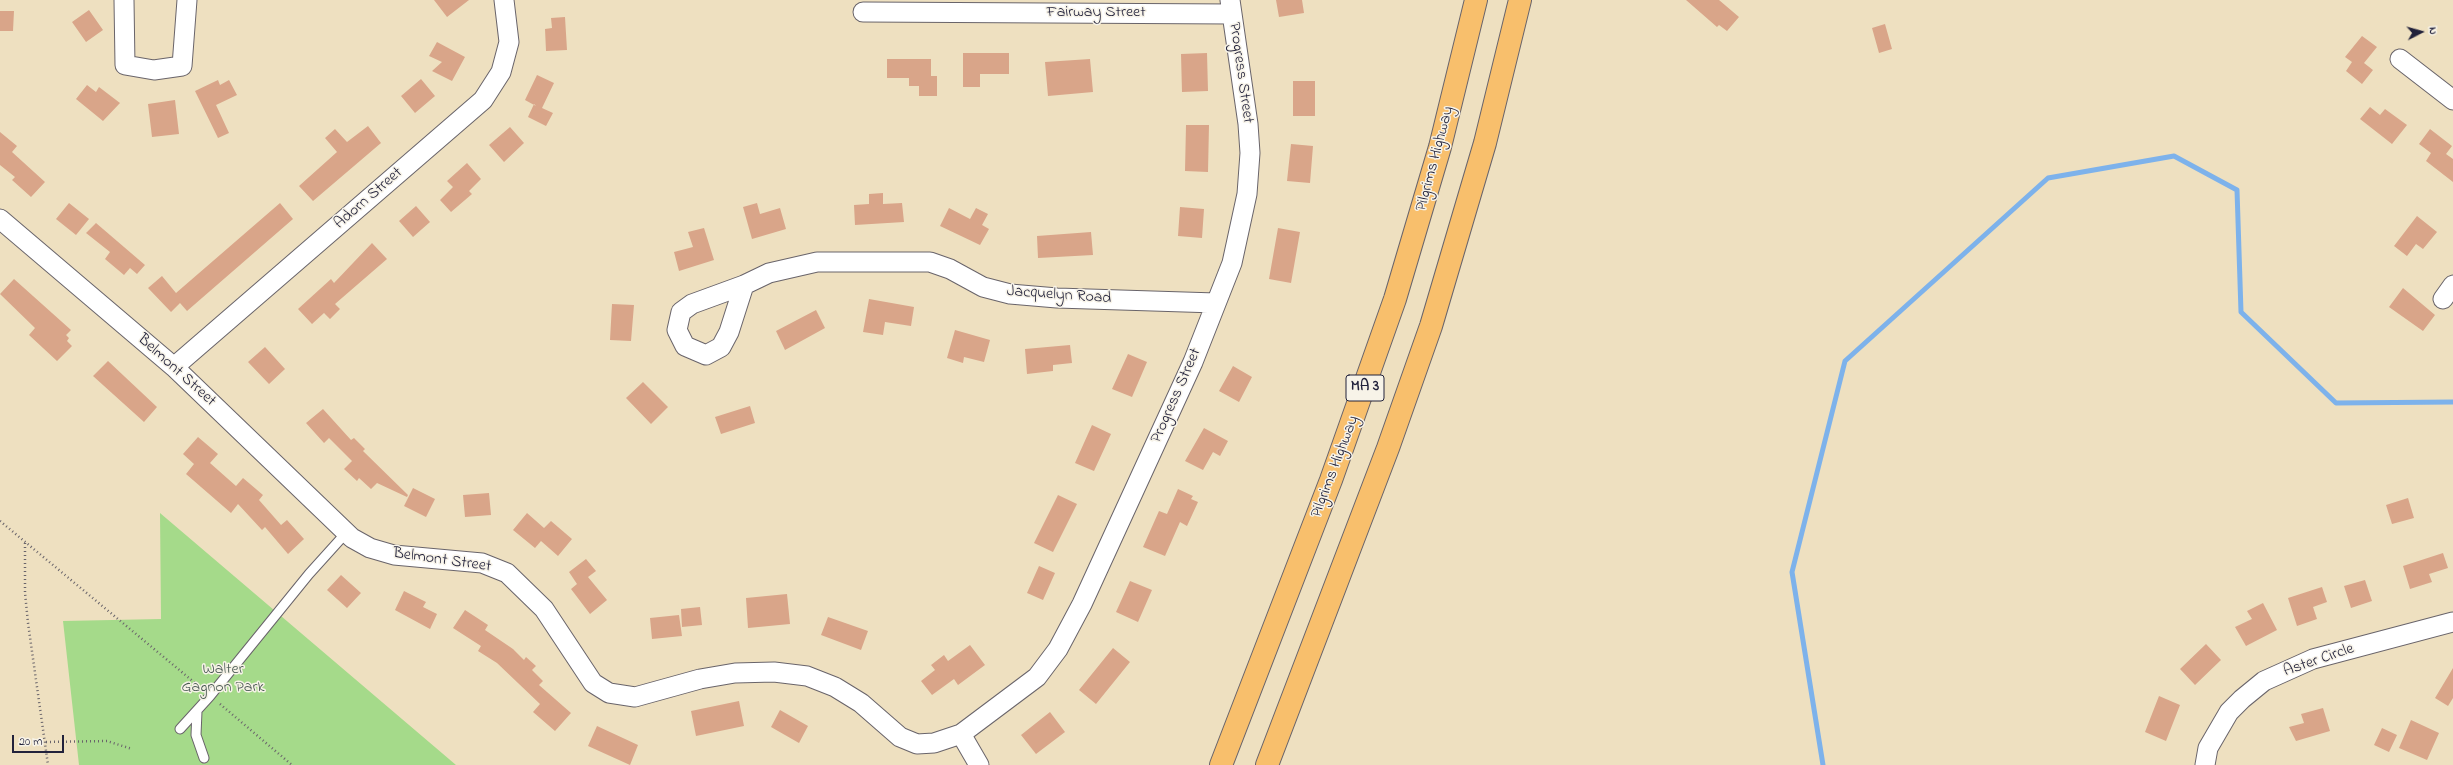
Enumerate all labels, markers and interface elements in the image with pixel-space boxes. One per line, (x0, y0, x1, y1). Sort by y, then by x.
street label: Fairway Street (1046, 3, 1146, 23)
north arrow (2401, 12, 2441, 52)
street label: Progress Street (1223, 21, 1257, 125)
text: N (2425, 26, 2441, 35)
street label: Pilgrims Highway (1413, 104, 1459, 214)
street label: Adorn Street (331, 164, 407, 234)
street label: Jacquelyn Road (1006, 283, 1112, 309)
street label: Belmont Street (133, 331, 219, 411)
street label: Progress Street (1148, 346, 1206, 446)
road number: MA 3 (1346, 375, 1384, 401)
street label: Pilgrims Highway (1308, 413, 1364, 521)
street label: Belmont Street (392, 545, 492, 577)
street label: Aster Circle (2281, 640, 2357, 682)
park label: Walter Gagnon Park (182, 660, 264, 698)
scale bar (14, 727, 66, 753)
text: 20 m (19, 733, 42, 751)

